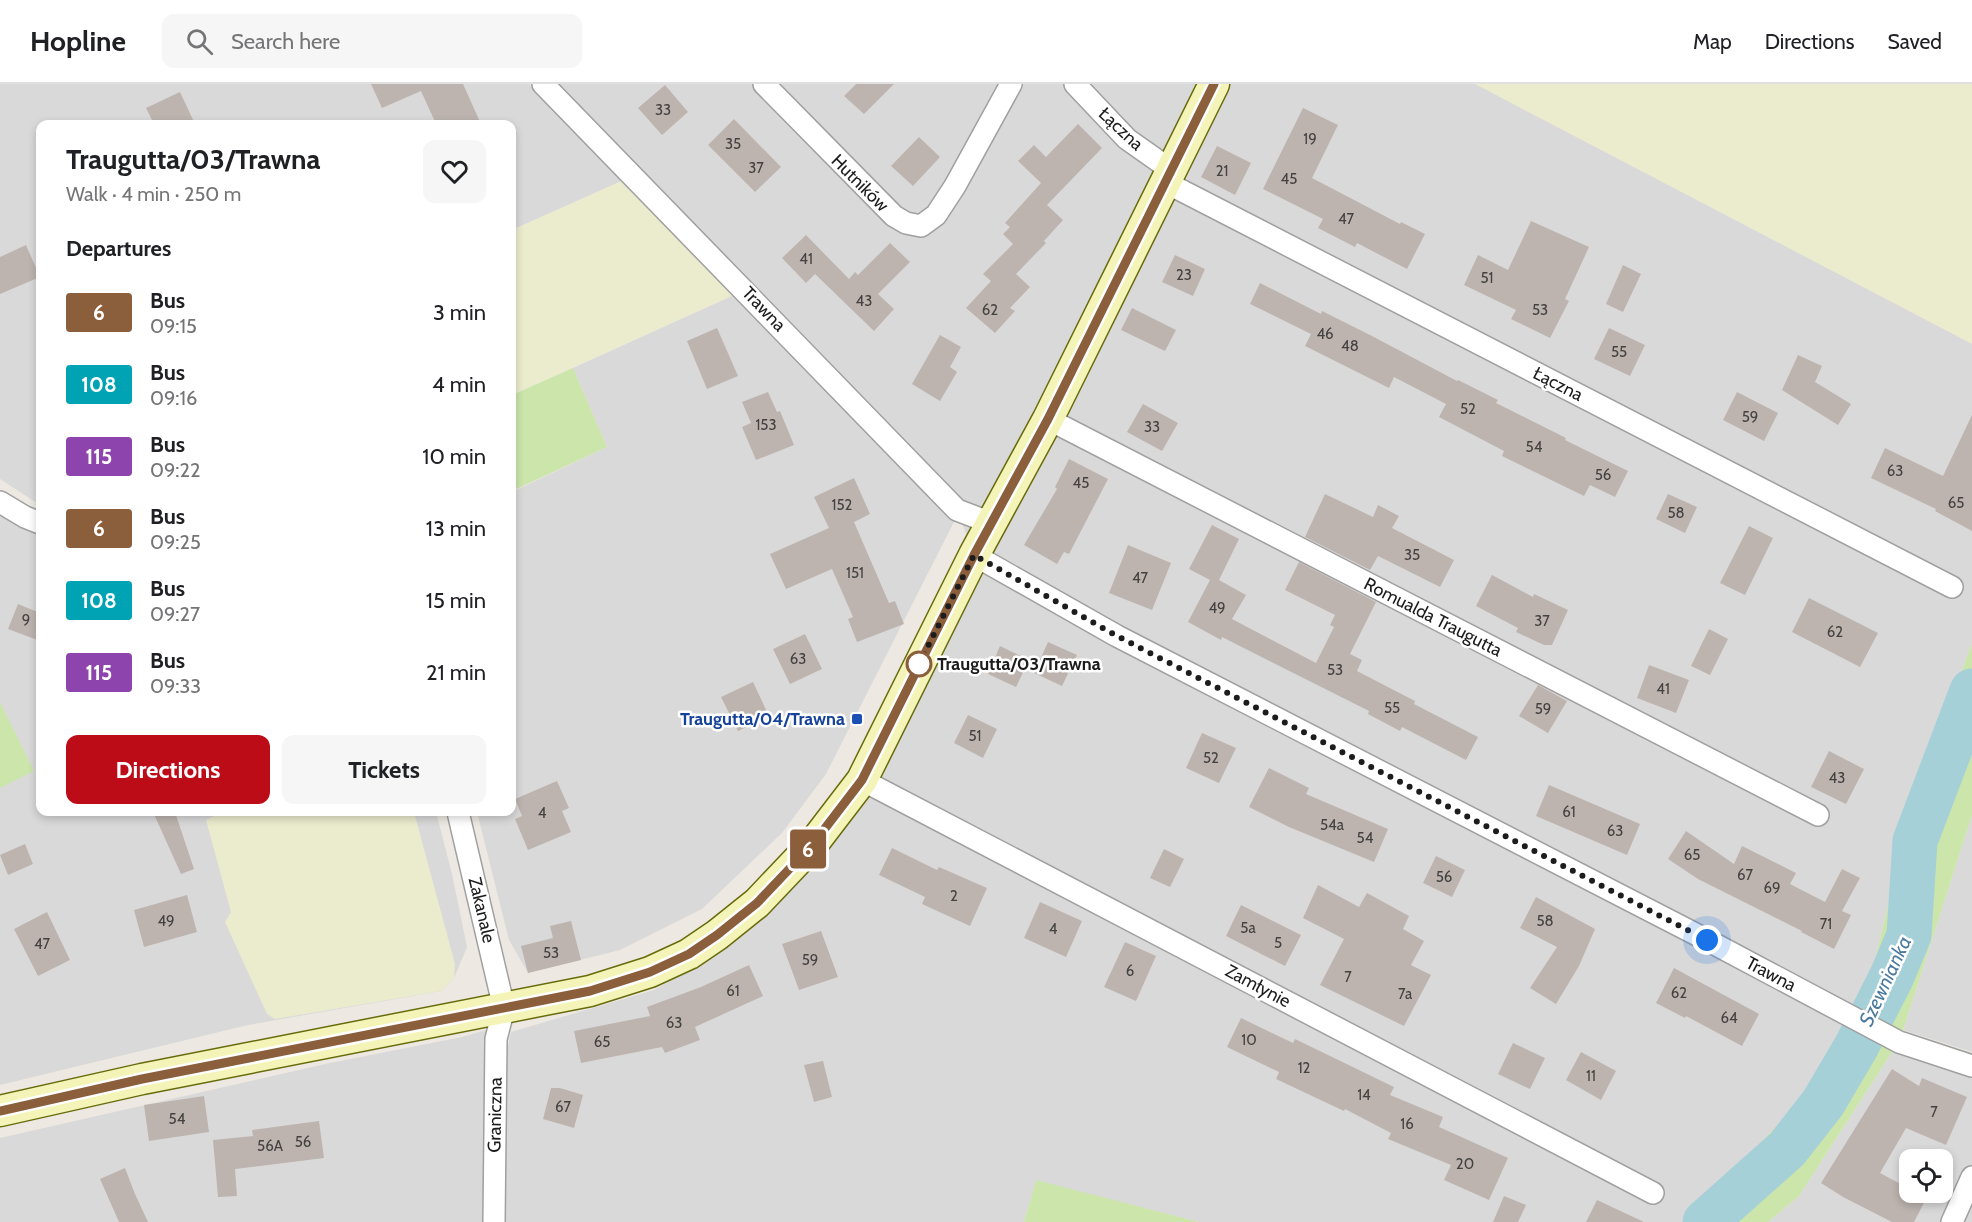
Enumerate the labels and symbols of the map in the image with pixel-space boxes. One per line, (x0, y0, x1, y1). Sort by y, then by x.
house number: 33 (655, 101, 671, 119)
street label: Łączna (1094, 103, 1148, 155)
house number: 19 (1303, 130, 1317, 148)
house number: 35 (725, 135, 741, 153)
street label: Hutników (827, 150, 893, 216)
house number: 37 (748, 159, 764, 177)
house number: 21 (1216, 162, 1228, 180)
house number: 45 (1281, 170, 1297, 188)
house number: 47 (1338, 210, 1355, 228)
house number: 41 (799, 250, 813, 268)
house number: 23 (1176, 266, 1192, 284)
house number: 51 (1480, 269, 1494, 287)
street label: Trawna (737, 282, 791, 336)
house number: 43 (856, 292, 872, 310)
house number: 62 (982, 301, 998, 319)
house number: 53 (1532, 301, 1548, 319)
house number: 46 (1316, 325, 1334, 343)
house number: 48 (1341, 337, 1359, 355)
house number: 55 (1611, 343, 1627, 361)
street label: Łączna (1529, 362, 1587, 406)
house number: 52 (1460, 400, 1476, 418)
house number: 59 (1742, 408, 1758, 426)
house number: 153 (755, 416, 777, 434)
house number: 33 (1144, 418, 1160, 436)
house number: 54 (1526, 438, 1543, 456)
house number: 63 (1887, 462, 1903, 480)
house number: 56 (1595, 466, 1611, 484)
house number: 45 (1073, 474, 1089, 492)
house number: 65 (1948, 494, 1964, 512)
house number: 152 (832, 496, 853, 514)
house number: 58 (1667, 504, 1685, 522)
house number: 35 (1404, 546, 1420, 564)
house number: 151 (846, 564, 864, 582)
house number: 47 (1132, 569, 1149, 587)
street label: Romualda Traugutta (1360, 573, 1506, 661)
house number: 49 (1208, 599, 1226, 617)
house number: 9 (22, 611, 30, 629)
house number: 37 (1534, 612, 1550, 630)
house number: 62 (1827, 623, 1843, 641)
house number: 63 (790, 650, 806, 668)
marker: Traugutta/03/Trawna (906, 651, 932, 677)
place label: Traugutta/03/Trawna (937, 653, 1101, 675)
house number: 53 (1327, 661, 1343, 679)
house number: 41 (1656, 680, 1670, 698)
house number: 55 (1384, 699, 1400, 717)
house number: 59 (1535, 700, 1551, 718)
place label: Traugutta/04/Trawna (680, 708, 845, 730)
marker: Traugutta/04/Trawna (850, 712, 864, 726)
house number: 51 (968, 727, 982, 745)
house number: 52 (1203, 749, 1219, 767)
house number: 43 (1829, 769, 1845, 787)
house number: 61 (1562, 803, 1576, 821)
house number: 4 (538, 804, 547, 822)
house number: 54a (1320, 816, 1345, 834)
house number: 63 (1607, 822, 1623, 840)
house number: 54 (1357, 829, 1374, 847)
line badge: 6 (788, 830, 828, 868)
house number: 65 (1684, 846, 1700, 864)
house number: 67 (1737, 866, 1753, 884)
house number: 56 (1436, 868, 1452, 886)
street label: Zakanale (464, 875, 500, 945)
house number: 69 (1763, 879, 1781, 897)
house number: 2 (950, 887, 958, 905)
house number: 49 (157, 912, 175, 930)
house number: 58 (1536, 912, 1554, 930)
house number: 71 (1820, 915, 1832, 933)
house number: 5a (1240, 919, 1256, 937)
house number: 4 (1049, 920, 1058, 938)
your location (1692, 925, 1722, 955)
water label: Szewnianka (1854, 932, 1916, 1030)
house number: 5 (1274, 934, 1282, 952)
house number: 47 (34, 935, 51, 953)
house number: 53 (543, 944, 559, 962)
house number: 59 (802, 951, 818, 969)
street label: Trawna (1742, 952, 1800, 996)
street label: Zamłynie (1222, 960, 1294, 1012)
house number: 6 (1126, 962, 1134, 980)
house number: 7 (1344, 968, 1352, 986)
house number: 61 (726, 982, 740, 1000)
house number: 62 (1671, 984, 1687, 1002)
house number: 7a (1398, 985, 1413, 1003)
house number: 64 (1720, 1009, 1738, 1027)
house number: 63 (666, 1014, 682, 1032)
house number: 10 (1241, 1031, 1257, 1049)
house number: 65 (594, 1033, 610, 1051)
house number: 12 (1298, 1059, 1311, 1077)
house number: 11 (1586, 1067, 1596, 1085)
street label: Graniczna (483, 1077, 507, 1153)
house number: 14 (1357, 1086, 1371, 1104)
house number: 67 (555, 1098, 571, 1116)
house number: 7 (1930, 1103, 1938, 1121)
house number: 54 (169, 1110, 186, 1128)
house number: 16 (1400, 1115, 1414, 1133)
house number: 56 (295, 1133, 311, 1151)
house number: 56A (257, 1137, 284, 1155)
house number: 20 (1456, 1155, 1474, 1173)

